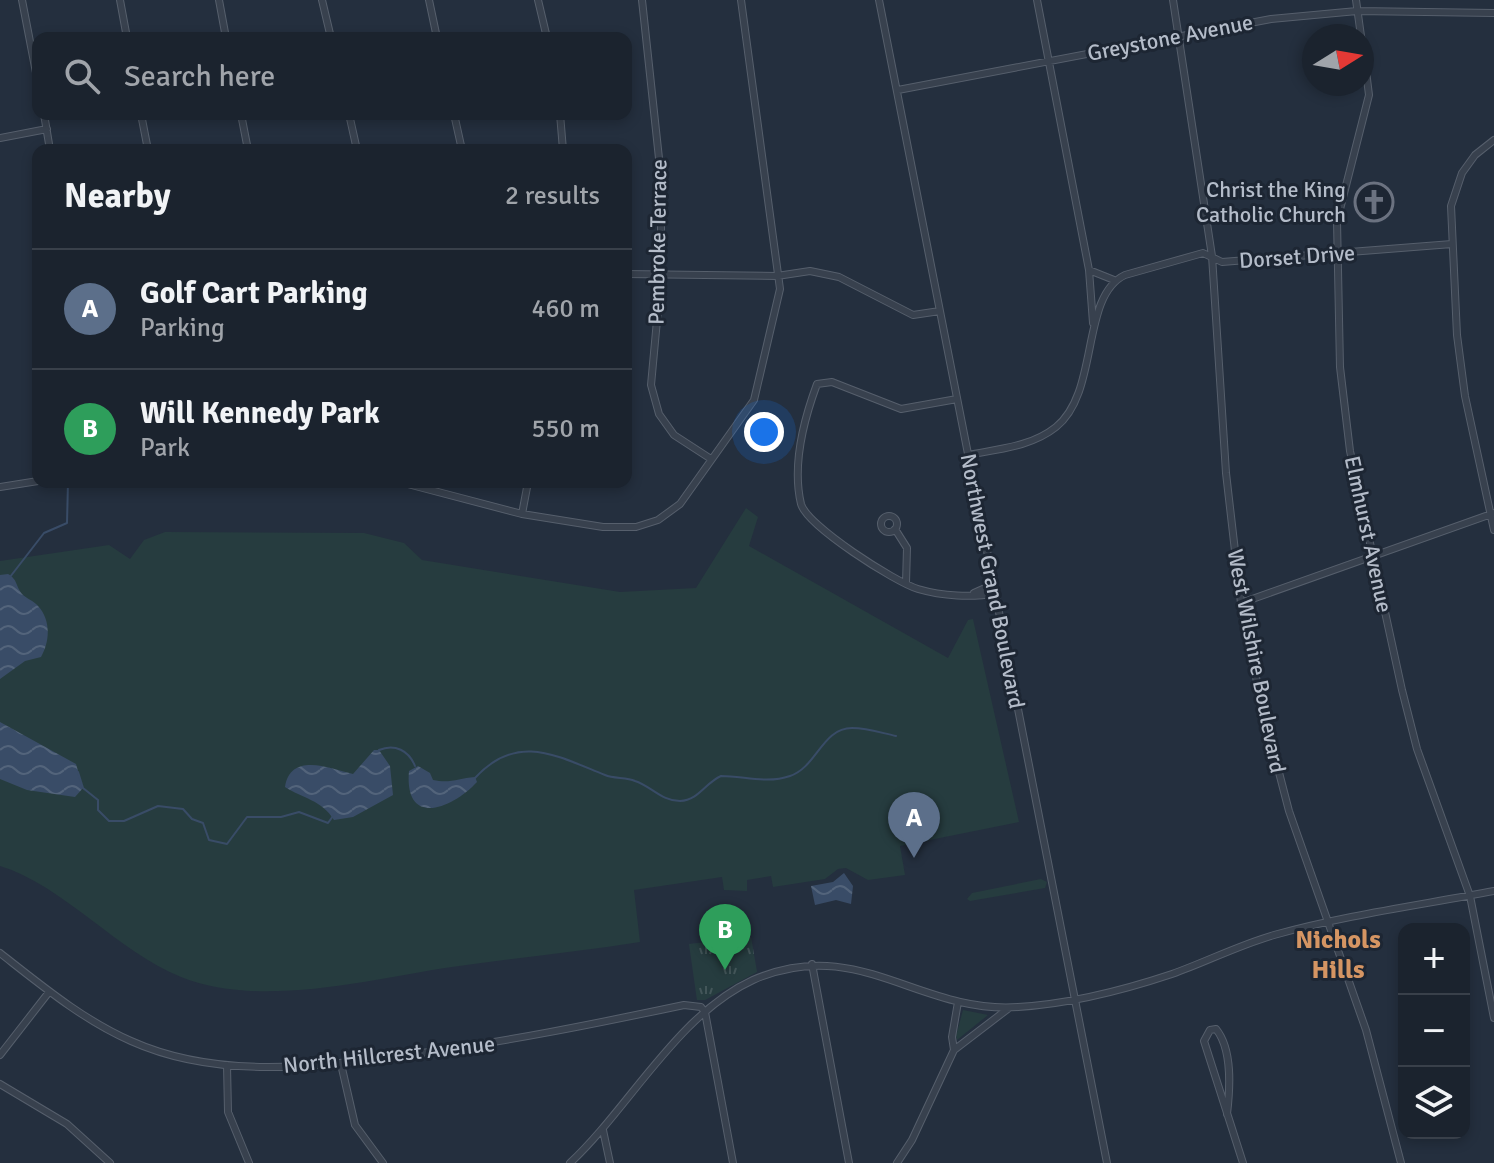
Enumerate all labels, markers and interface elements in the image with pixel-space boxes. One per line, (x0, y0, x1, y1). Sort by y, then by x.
street label: Greystone Avenue (1085, 8, 1255, 67)
north arrow (1302, 24, 1374, 96)
search box (32, 32, 632, 120)
icon: search (60, 54, 104, 98)
text: Search here (124, 58, 275, 95)
street label: Pembroke Terrace (643, 159, 672, 325)
text: Nearby (64, 175, 171, 217)
place label: Christ the King Catholic Church (1196, 176, 1346, 228)
text: 2 results (505, 180, 600, 212)
church icon: Christ the King Catholic Church (1353, 181, 1395, 223)
street label: Dorset Drive (1238, 239, 1356, 274)
text: Golf Cart Parking (140, 275, 368, 312)
text: A (82, 293, 98, 325)
text: 460 m (531, 293, 600, 325)
text: Parking (140, 312, 225, 344)
text: Will Kennedy Park (140, 395, 380, 432)
your location (744, 412, 784, 452)
text: B (82, 413, 98, 445)
text: 550 m (531, 413, 600, 445)
text: Park (140, 432, 190, 464)
street label: Northwest Grand Boulevard (955, 451, 1030, 711)
street label: Elmhurst Avenue (1339, 453, 1398, 615)
street label: West Wilshire Boulevard (1222, 547, 1291, 775)
pin: A (888, 792, 940, 858)
pin: B (699, 904, 751, 970)
map controls (1398, 923, 1470, 1139)
button: + (1398, 923, 1470, 995)
district label: Nichols Hills (1295, 924, 1381, 986)
button: − (1398, 995, 1470, 1067)
street label: North Hillcrest Avenue (282, 1030, 496, 1079)
button: layers (1398, 1067, 1470, 1139)

